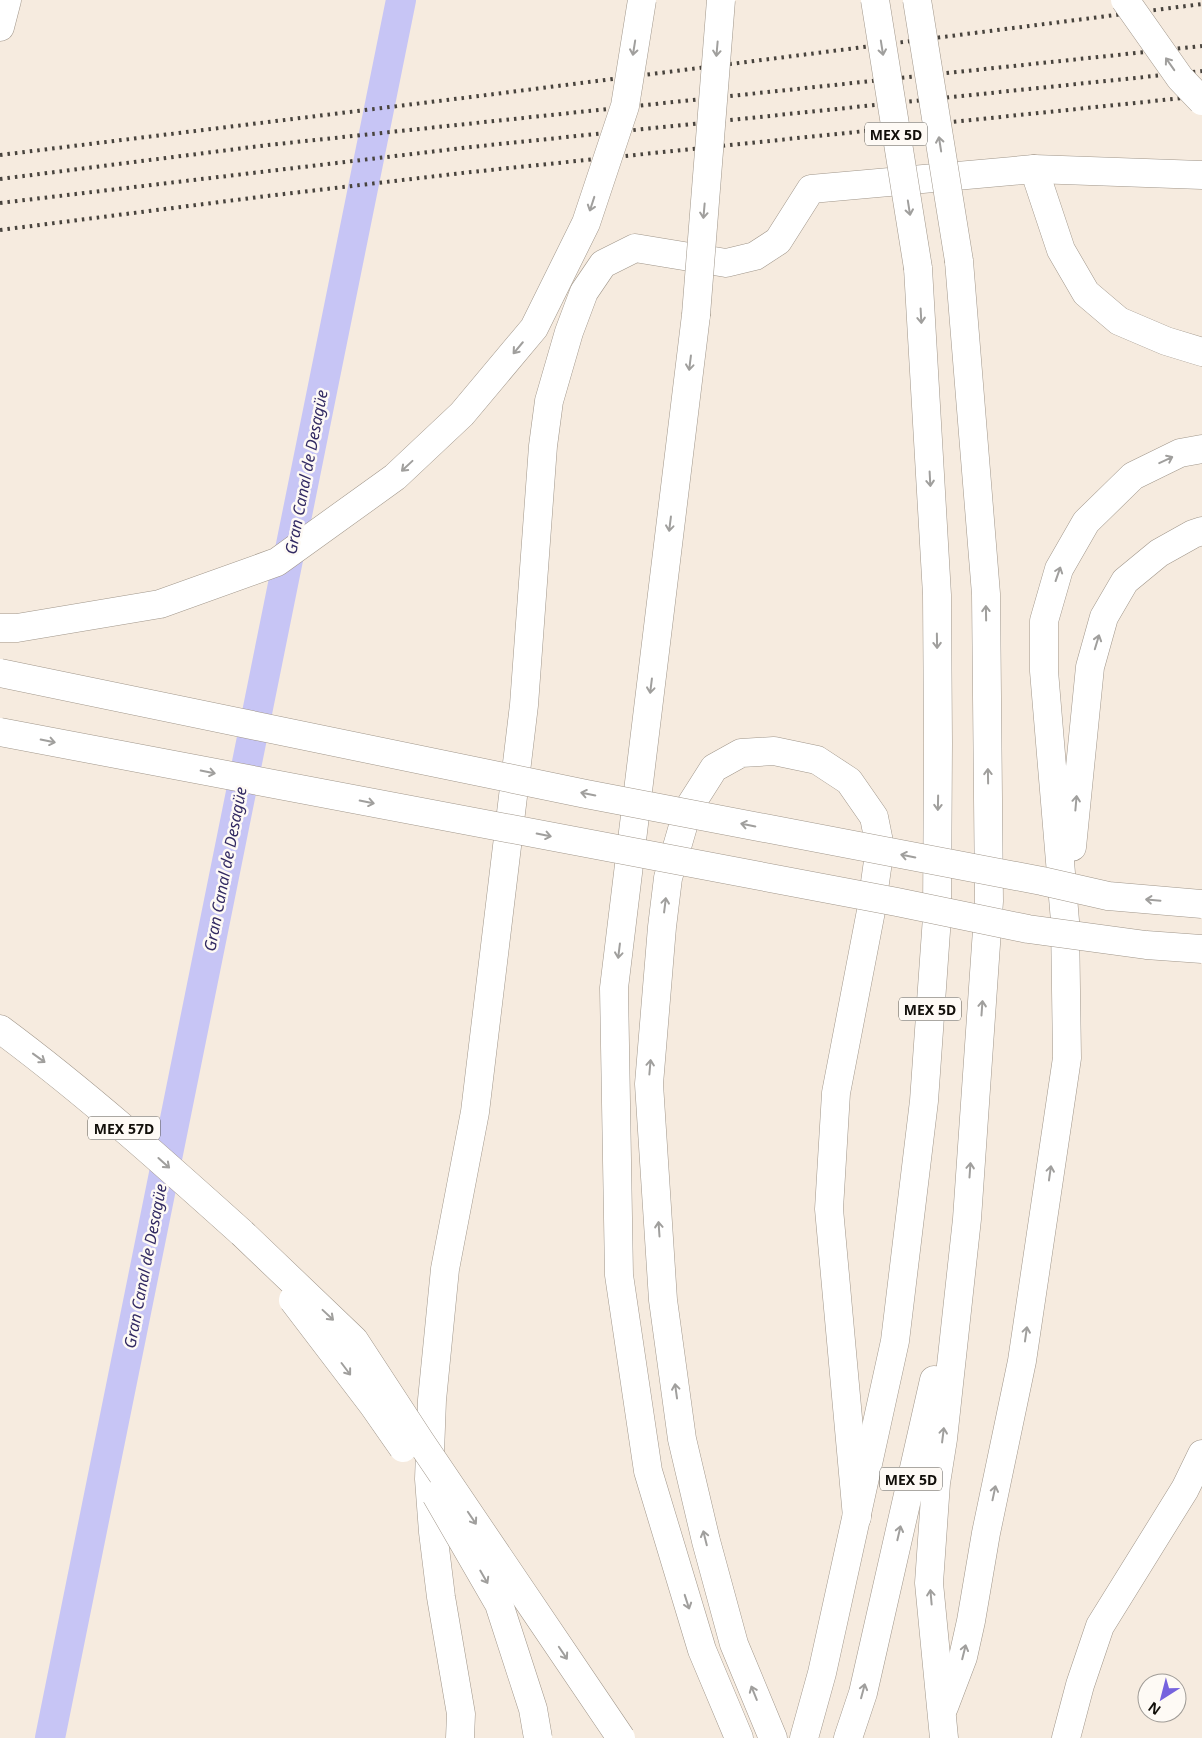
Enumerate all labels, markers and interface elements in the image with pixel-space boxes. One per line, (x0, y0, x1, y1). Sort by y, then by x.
one-way arrow (629, 40, 639, 56)
one-way arrow (712, 40, 722, 56)
one-way arrow (878, 40, 888, 56)
one-way arrow (1165, 57, 1175, 71)
road number: MEX 5D (865, 122, 927, 146)
one-way arrow (934, 136, 944, 152)
one-way arrow (587, 196, 596, 212)
one-way arrow (904, 200, 914, 216)
one-way arrow (699, 202, 709, 218)
one-way arrow (916, 308, 925, 324)
one-way arrow (512, 341, 523, 354)
one-way arrow (685, 355, 695, 371)
water label: Gran Canal de Desagüe (279, 388, 333, 556)
one-way arrow (1158, 454, 1173, 464)
one-way arrow (400, 460, 413, 472)
one-way arrow (926, 470, 935, 486)
one-way arrow (665, 516, 675, 532)
one-way arrow (1054, 567, 1063, 583)
one-way arrow (981, 605, 991, 622)
one-way arrow (933, 633, 942, 649)
one-way arrow (1092, 635, 1102, 651)
one-way arrow (646, 677, 656, 693)
one-way arrow (39, 737, 55, 747)
one-way arrow (199, 767, 215, 777)
one-way arrow (983, 768, 993, 784)
water label: Gran Canal de Desagüe (198, 785, 252, 953)
one-way arrow (581, 789, 597, 799)
one-way arrow (933, 795, 943, 811)
one-way arrow (1071, 795, 1080, 811)
one-way arrow (359, 797, 375, 807)
one-way arrow (740, 820, 756, 830)
one-way arrow (536, 831, 552, 841)
one-way arrow (900, 851, 916, 861)
one-way arrow (1146, 895, 1162, 905)
one-way arrow (660, 898, 670, 914)
one-way arrow (613, 943, 623, 959)
road number: MEX 5D (899, 998, 961, 1021)
one-way arrow (977, 1000, 986, 1016)
one-way arrow (32, 1053, 46, 1063)
one-way arrow (645, 1060, 655, 1076)
road number: MEX 57D (88, 1116, 160, 1140)
one-way arrow (157, 1157, 170, 1168)
one-way arrow (966, 1162, 975, 1178)
one-way arrow (1045, 1165, 1055, 1181)
water label: Gran Canal de Desagüe (118, 1182, 172, 1350)
one-way arrow (654, 1222, 663, 1238)
one-way arrow (321, 1309, 334, 1321)
one-way arrow (1021, 1326, 1031, 1342)
one-way arrow (340, 1362, 351, 1375)
one-way arrow (671, 1383, 681, 1399)
one-way arrow (938, 1427, 948, 1443)
road number: MEX 5D (880, 1468, 942, 1490)
one-way arrow (990, 1485, 1000, 1501)
one-way arrow (467, 1511, 477, 1525)
one-way arrow (895, 1526, 904, 1542)
one-way arrow (700, 1531, 709, 1547)
one-way arrow (479, 1569, 489, 1584)
one-way arrow (926, 1589, 935, 1605)
one-way arrow (683, 1593, 692, 1609)
one-way arrow (558, 1645, 568, 1659)
one-way arrow (960, 1645, 969, 1661)
north arrow (1137, 1673, 1187, 1723)
one-way arrow (858, 1684, 868, 1700)
one-way arrow (749, 1686, 759, 1701)
text: N (1144, 1698, 1164, 1720)

